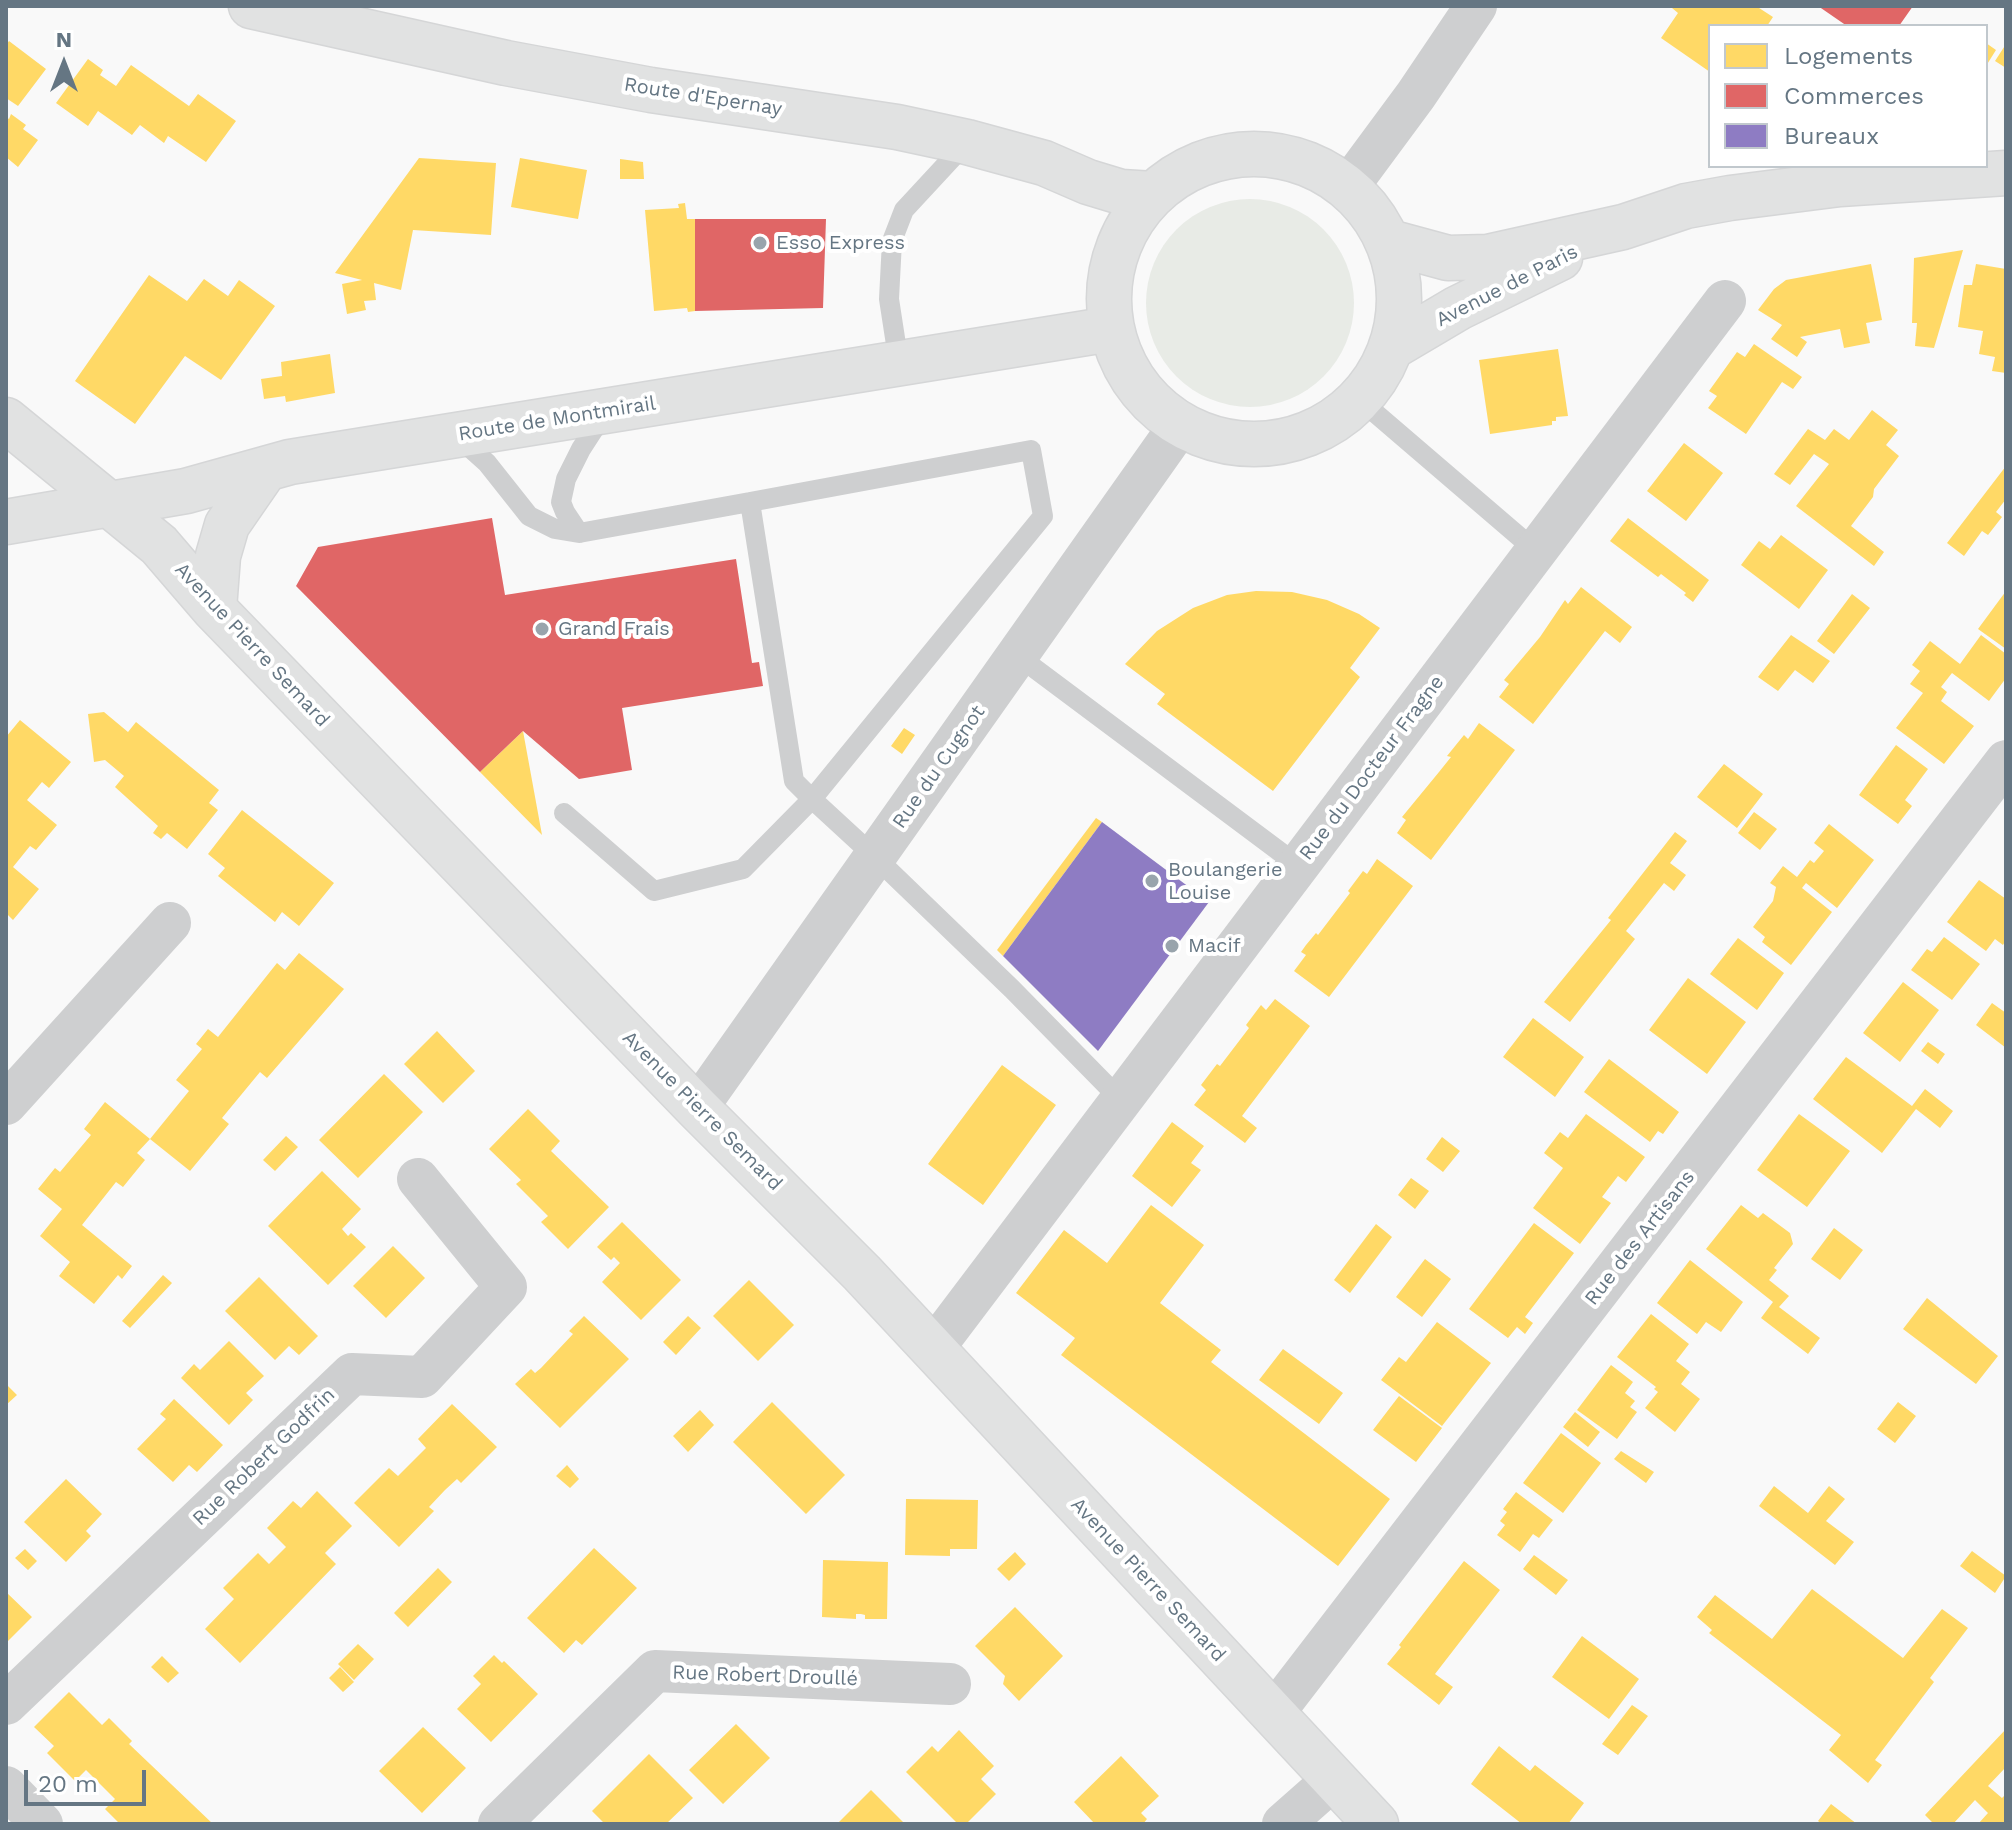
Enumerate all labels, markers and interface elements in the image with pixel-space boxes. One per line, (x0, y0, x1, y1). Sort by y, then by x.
north arrow (24, 24, 104, 104)
legend (1708, 24, 1988, 168)
text: N (56, 27, 72, 52)
text: Logements (1784, 42, 1913, 70)
street label: Route d'Epernay (622, 73, 784, 121)
text: Commerces (1784, 82, 1924, 110)
text: Bureaux (1784, 122, 1879, 150)
place label: Esso Express (776, 231, 905, 255)
marker: Esso Express (751, 234, 769, 252)
street label: Avenue de Paris (1432, 240, 1582, 332)
street label: Route de Montmirail (457, 392, 657, 446)
street label: Avenue Pierre Semard (170, 558, 334, 732)
place label: Grand Frais (558, 617, 670, 641)
marker: Grand Frais (533, 620, 551, 638)
street label: Rue du Docteur Fragne (1295, 671, 1449, 865)
street label: Rue du Cugnot (888, 701, 990, 833)
place label: Boulangerie Louise (1168, 858, 1282, 905)
marker: Boulangerie Louise (1143, 872, 1161, 890)
place label: Macif (1188, 934, 1241, 958)
marker: Macif (1163, 937, 1181, 955)
street label: Avenue Pierre Semard (617, 1026, 787, 1196)
street label: Rue des Artisans (1580, 1166, 1700, 1310)
street label: Rue Robert Godfrin (188, 1383, 340, 1531)
street label: Avenue Pierre Semard (1066, 1493, 1230, 1667)
street label: Rue Robert Droullé (672, 1661, 858, 1691)
scale bar (28, 1754, 150, 1804)
text: 20 m (38, 1770, 98, 1798)

